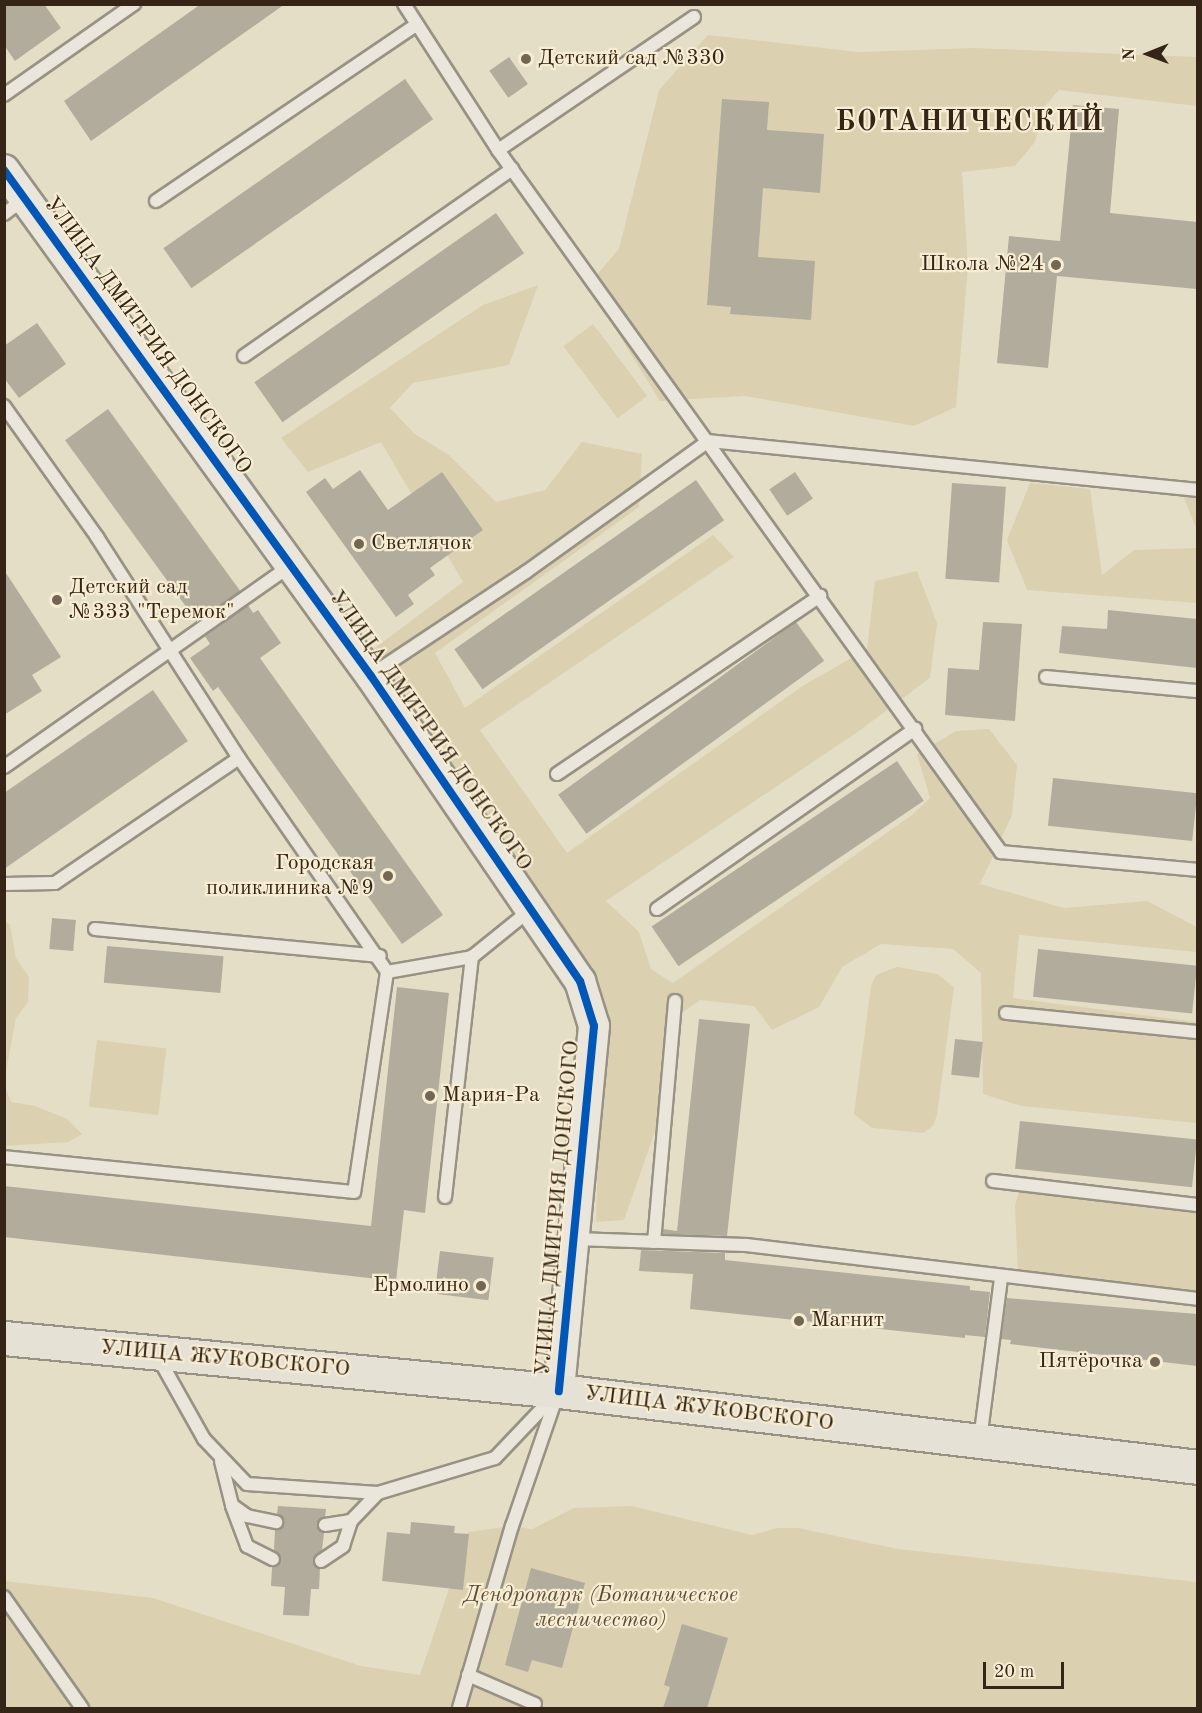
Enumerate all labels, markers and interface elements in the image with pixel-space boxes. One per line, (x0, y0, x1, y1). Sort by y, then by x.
north arrow (1118, 24, 1178, 84)
place label: Детский сад №330 (538, 46, 724, 72)
text: N (1122, 48, 1138, 61)
marker: Детский сад №330 (519, 52, 533, 66)
district label: БОТАНИЧЕСКИЙ (835, 106, 1105, 140)
street label: УЛИЦА ДМИТРИЯ ДОНСКОГО (37, 192, 257, 480)
place label: Школа №24 (921, 252, 1044, 278)
marker: Школа №24 (1049, 258, 1063, 272)
place label: Светлячок (371, 531, 472, 557)
marker: Светлячок (352, 537, 366, 551)
place label: Детский сад №333 "Теремок" (69, 574, 235, 626)
street label: УЛИЦА ДМИТРИЯ ДОНСКОГО (323, 586, 537, 876)
marker: Детский сад №333 "Теремок" (50, 593, 64, 607)
place label: Городская поликлиника №9 (206, 850, 374, 902)
marker: Городская поликлиника №9 (379, 867, 397, 885)
street label: УЛИЦА ДМИТРИЯ ДОНСКОГО (530, 1039, 586, 1377)
place label: Мария-Ра (442, 1083, 540, 1109)
marker: Мария-Ра (423, 1089, 437, 1103)
place label: Ермолино (373, 1273, 469, 1299)
marker: Ермолино (474, 1279, 488, 1293)
place label: Магнит (811, 1308, 884, 1334)
marker: Магнит (792, 1314, 806, 1328)
street label: УЛИЦА ЖУКОВСКОГО (99, 1335, 351, 1383)
place label: Пятёрочка (1039, 1349, 1143, 1375)
marker: Пятёрочка (1148, 1355, 1162, 1369)
street label: УЛИЦА ЖУКОВСКОГО (583, 1381, 835, 1437)
park label: Дендропарк (Ботаническое лесничество) (464, 1582, 738, 1634)
scale bar (986, 1650, 1067, 1688)
text: 20 m (994, 1663, 1034, 1681)

